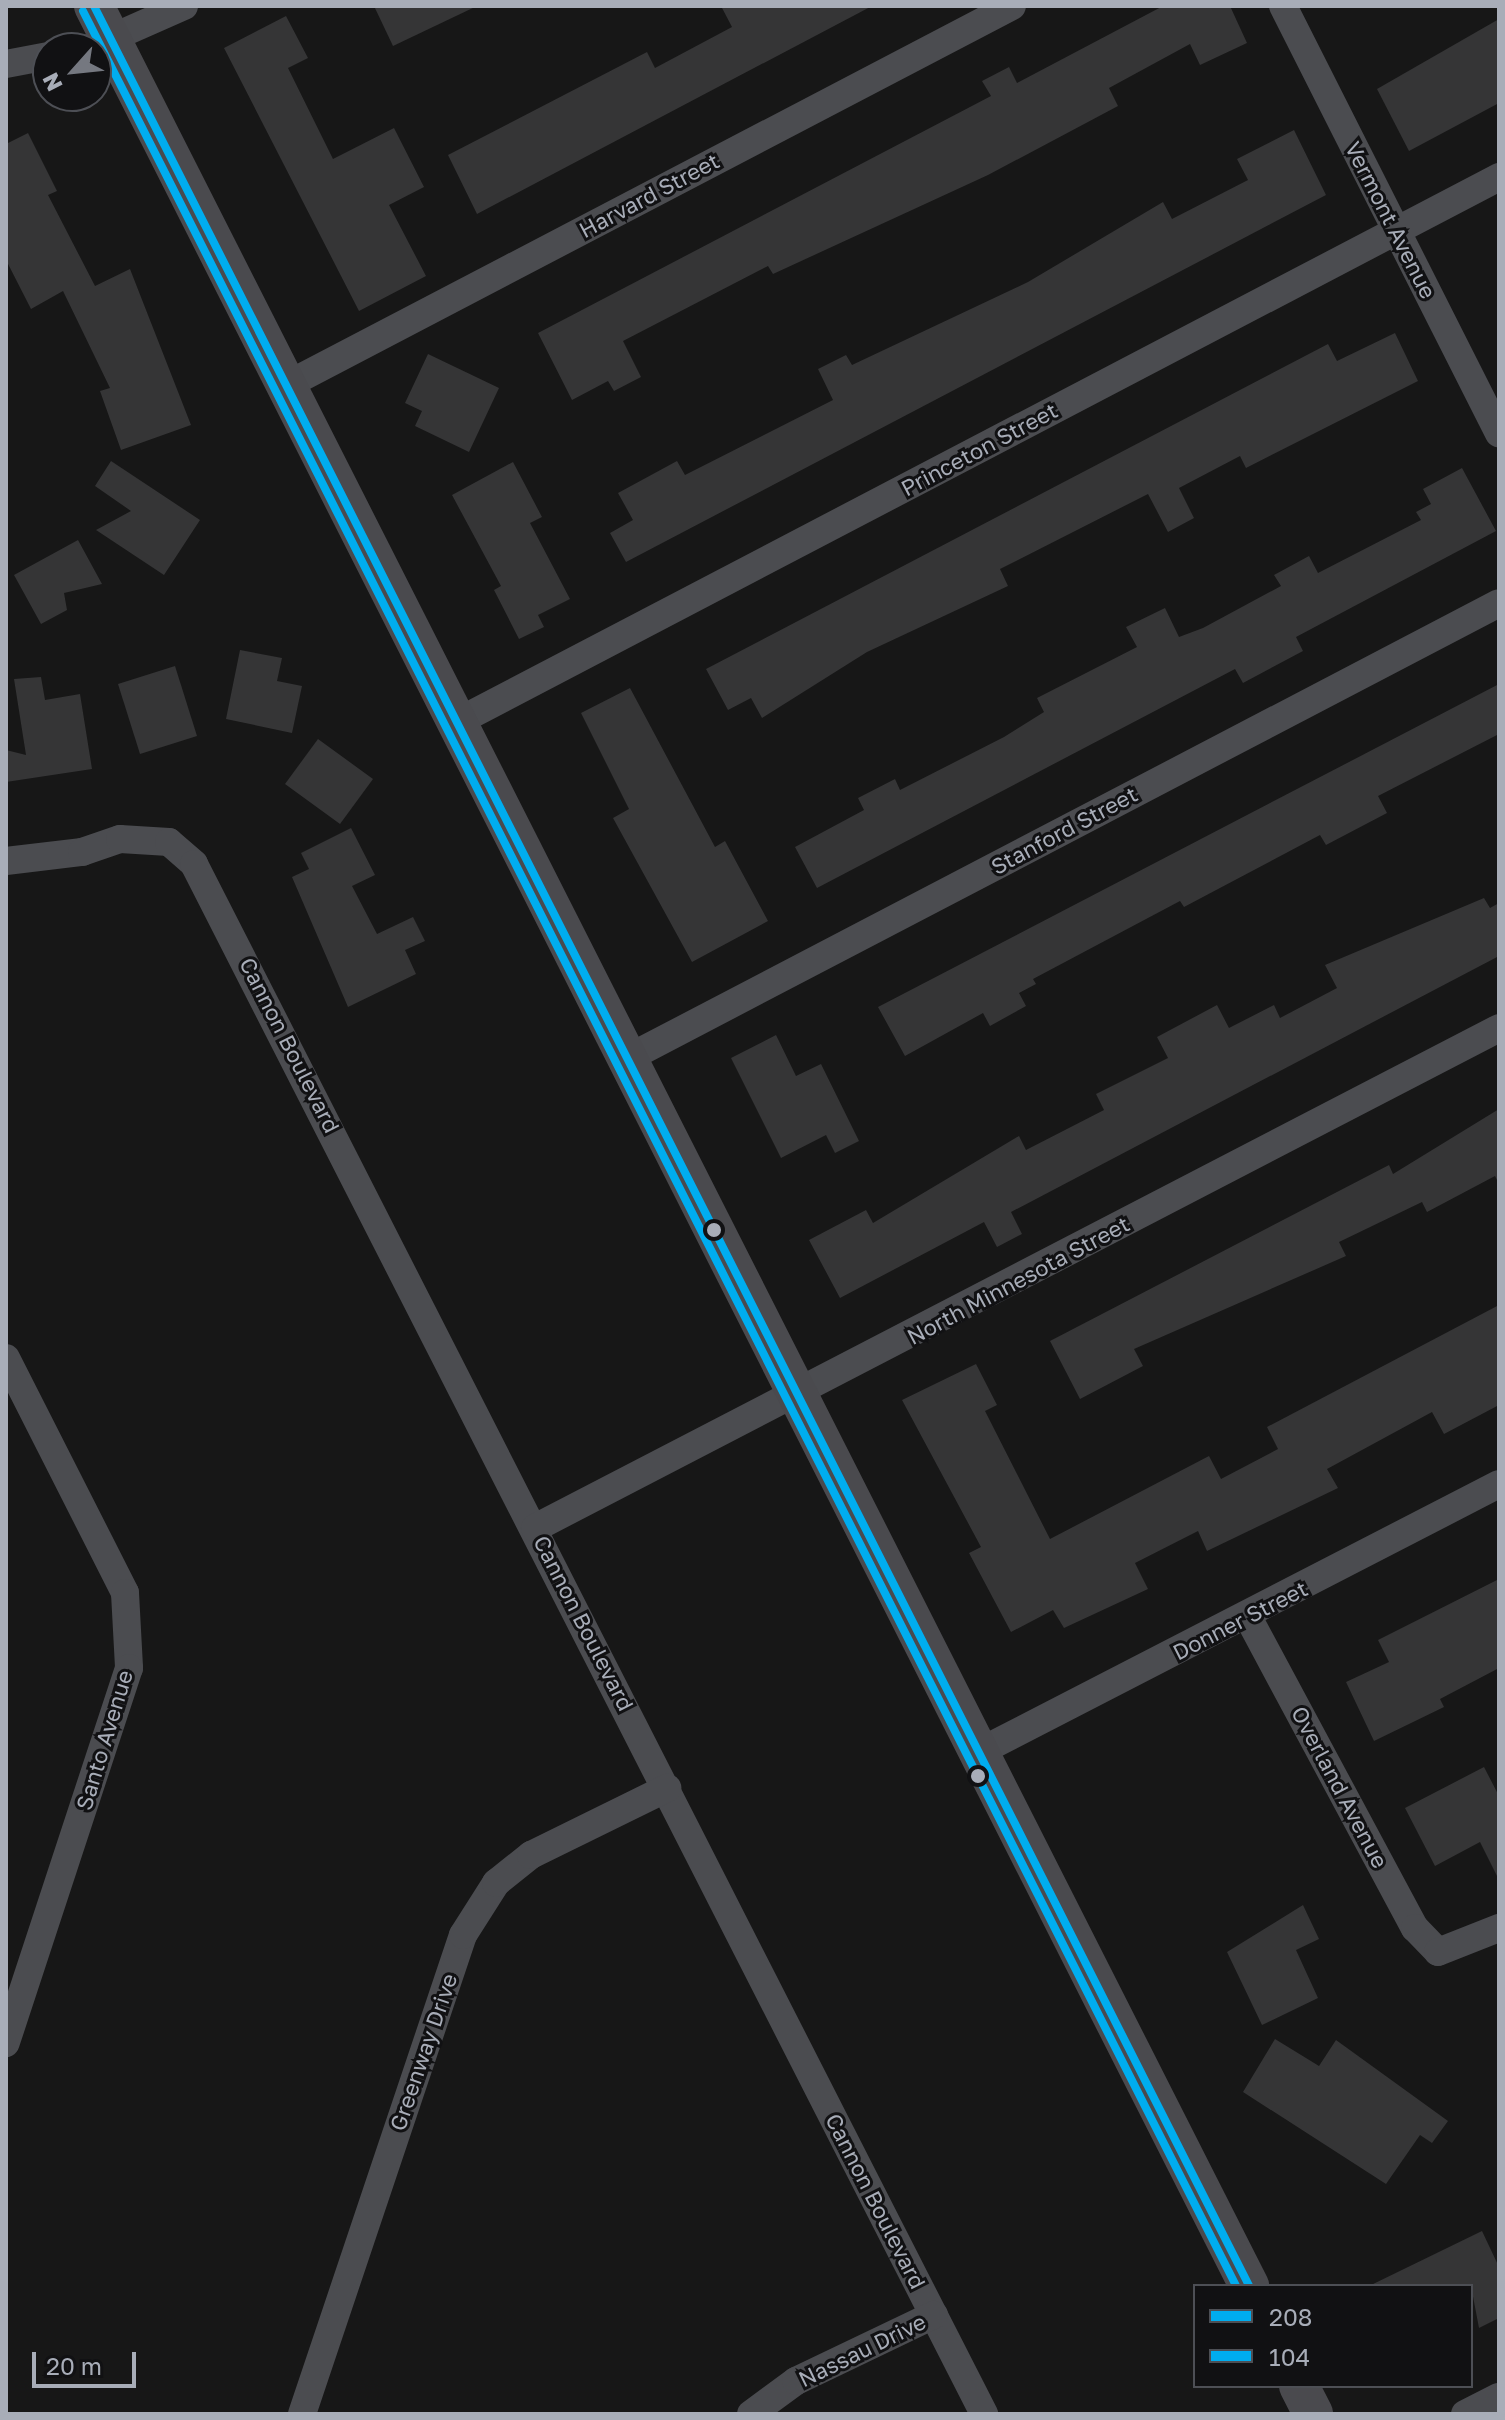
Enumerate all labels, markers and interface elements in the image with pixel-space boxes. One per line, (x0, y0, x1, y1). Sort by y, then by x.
north arrow (32, 32, 112, 112)
text: N (36, 69, 68, 96)
street label: Vermont Avenue (1340, 137, 1442, 303)
street label: Harvard Street (574, 147, 724, 243)
street label: Princeton Street (896, 397, 1062, 501)
street label: Stanford Street (986, 780, 1142, 880)
street label: Cannon Boulevard (234, 953, 346, 1137)
street label: North Minnesota Street (902, 1210, 1134, 1350)
unlabelled marker (706, 1222, 722, 1238)
street label: Cannon Boulevard (528, 1531, 640, 1715)
street label: Donner Street (1168, 1575, 1312, 1665)
street label: Santo Avenue (70, 1667, 138, 1813)
street label: Overland Avenue (1286, 1702, 1394, 1872)
unlabelled marker (970, 1768, 986, 1784)
street label: Greenway Drive (384, 1970, 462, 2134)
street label: Cannon Boulevard (820, 2109, 932, 2293)
legend (1193, 2284, 1473, 2388)
text: 208 (1269, 2302, 1312, 2331)
street label: Nassau Drive (794, 2308, 930, 2392)
scale bar (36, 2336, 140, 2386)
text: 104 (1269, 2342, 1310, 2371)
text: 20 m (46, 2351, 102, 2380)

